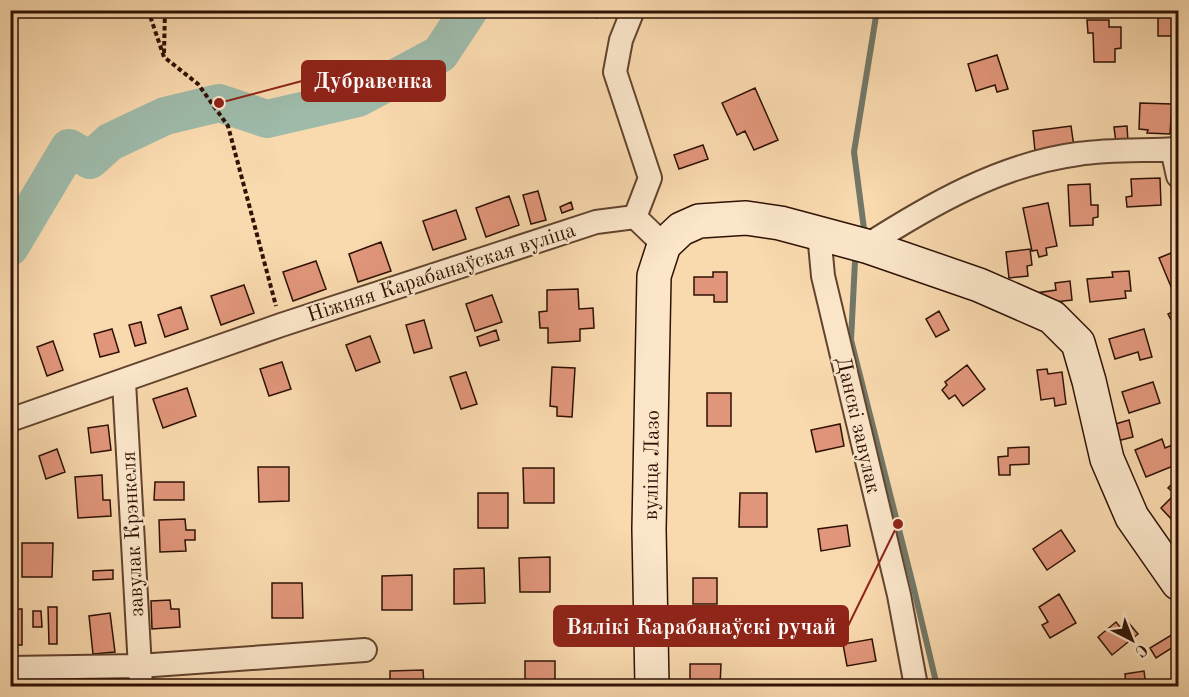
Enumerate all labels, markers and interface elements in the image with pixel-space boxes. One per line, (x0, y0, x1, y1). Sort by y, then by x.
callout: Дубравенка (302, 61, 445, 101)
text: Дубравенка (314, 71, 432, 93)
street label: Ніжняя Карабанаўская вуліца (304, 220, 578, 327)
street label: Данскі завулак (832, 355, 884, 496)
street label: вуліца Лазо (641, 410, 664, 520)
street label: завулак Крэнкеля (119, 451, 148, 617)
callout: Вялікі Карабанаўскі ручай (554, 606, 848, 646)
north arrow (1102, 610, 1162, 670)
text: Вялікі Карабанаўскі ручай (566, 617, 836, 639)
text: С (1131, 640, 1150, 659)

